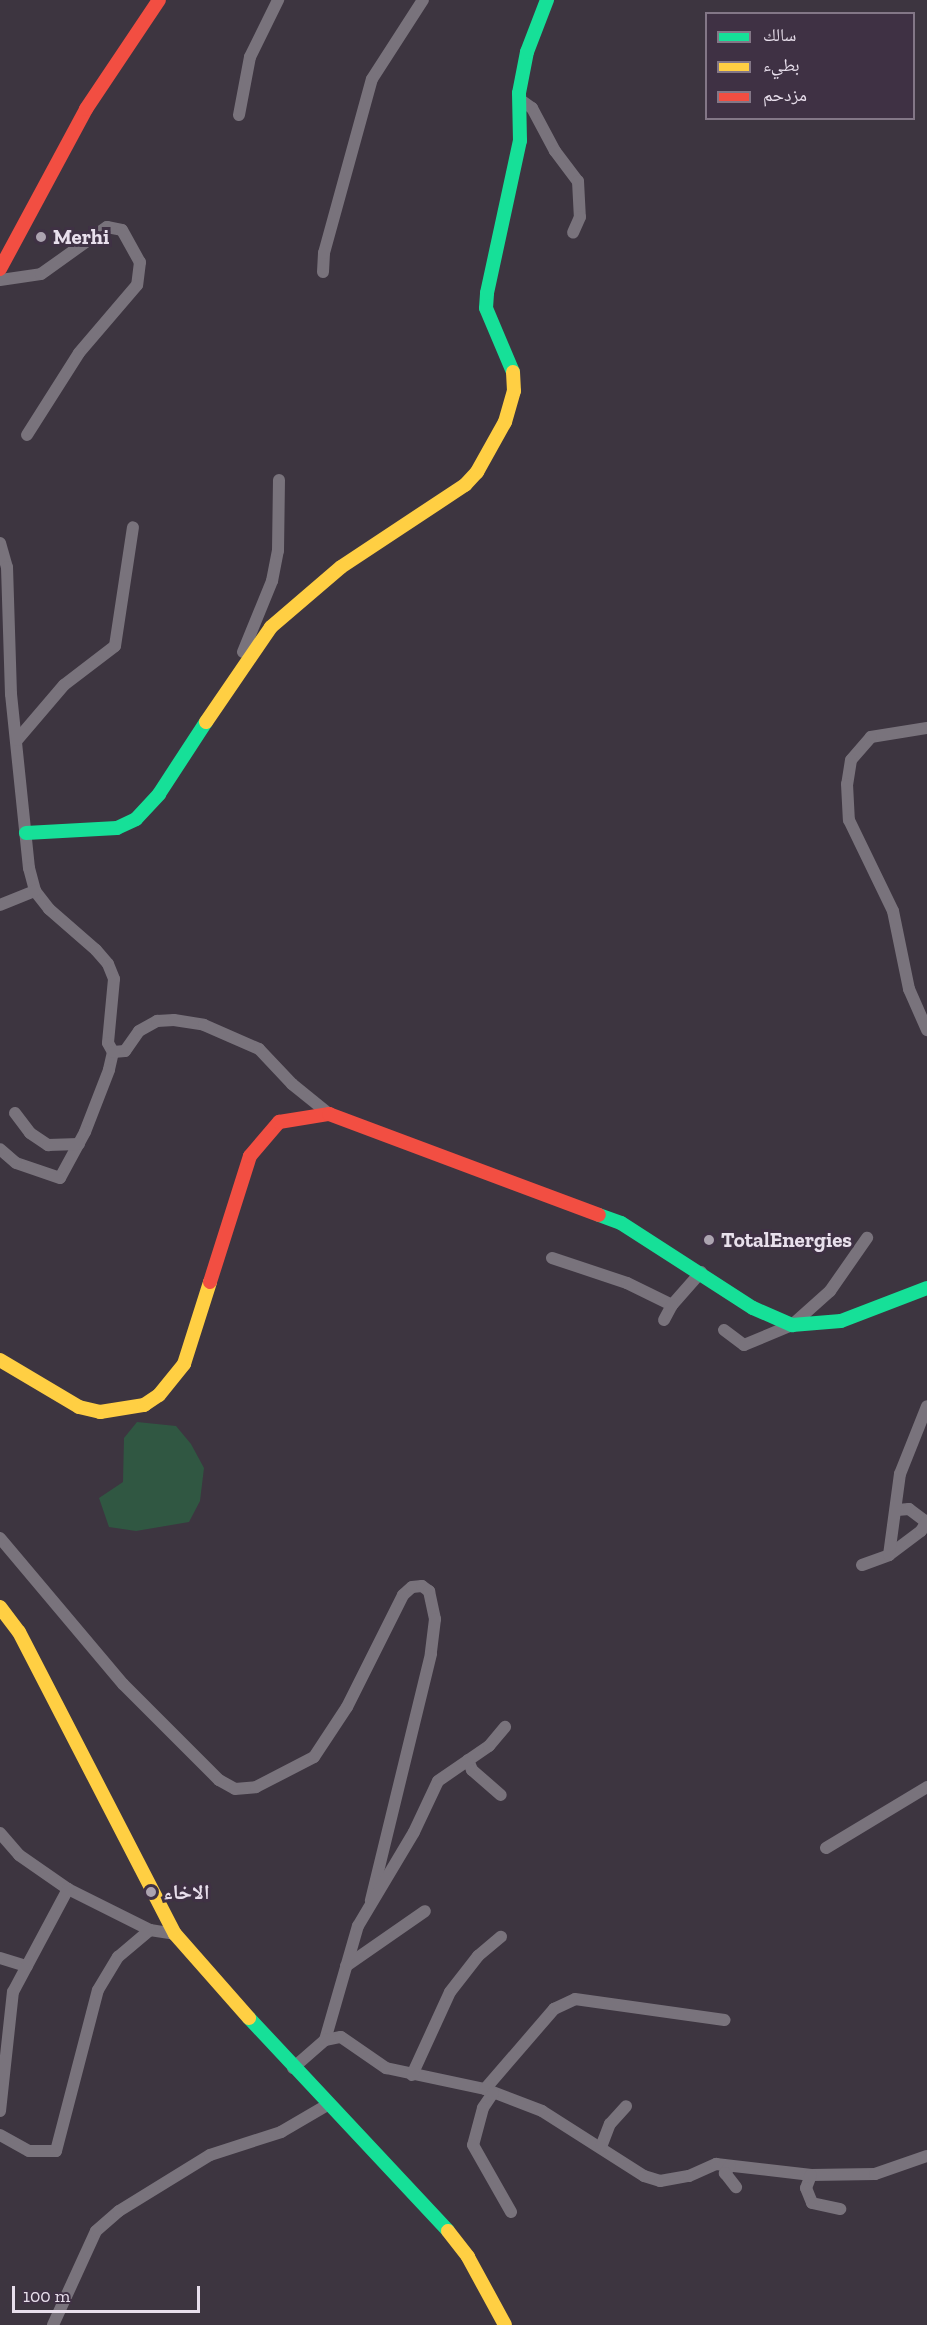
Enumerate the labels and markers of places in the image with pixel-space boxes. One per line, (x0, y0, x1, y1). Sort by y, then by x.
place label: Merhi (53, 224, 109, 250)
marker: Merhi (34, 230, 48, 244)
place label: TotalEnergies (721, 1227, 852, 1253)
marker: TotalEnergies (702, 1233, 716, 1247)
place label: الاخاء (163, 1879, 210, 1905)
marker: الاخاء (144, 1885, 158, 1899)

